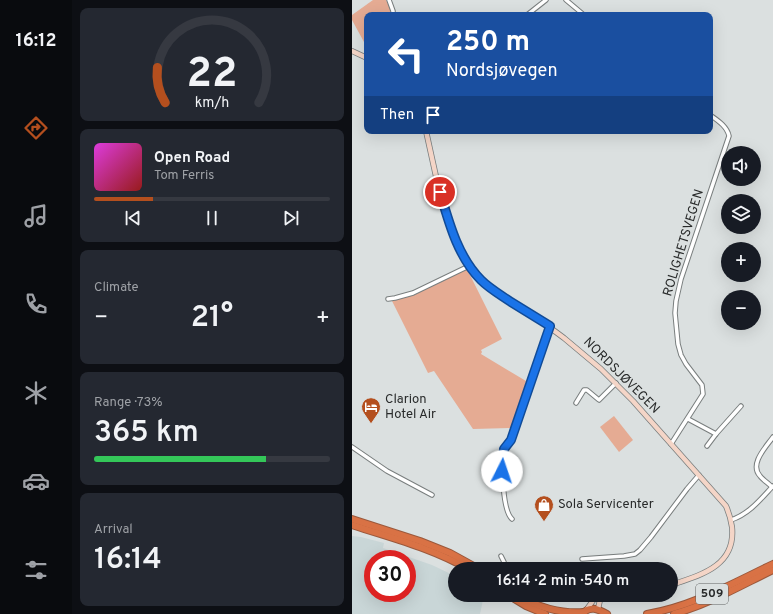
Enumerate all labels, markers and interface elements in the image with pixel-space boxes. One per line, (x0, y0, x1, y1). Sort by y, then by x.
text: 250 m (446, 25, 530, 61)
icon: left (380, 28, 432, 80)
text: 16:12 (16, 30, 56, 53)
text: 22 (187, 48, 237, 101)
text: Nordsjøvegen (446, 60, 558, 83)
text: km/h (195, 93, 229, 111)
icon: arrive (422, 104, 444, 126)
text: Then (380, 106, 414, 125)
icon: directions (22, 114, 50, 142)
map controls (721, 146, 761, 330)
button: sound (721, 146, 761, 186)
text: Open Road (154, 149, 230, 168)
text: Tom Ferris (154, 168, 214, 184)
pin (423, 175, 457, 209)
icon: arrive (429, 181, 451, 203)
street label: ROLIGHETSVEGEN (660, 188, 708, 298)
button: layers (721, 194, 761, 234)
icon: music (22, 202, 50, 230)
icon: previous (122, 207, 144, 229)
icon: pause (201, 207, 223, 229)
icon: next (280, 207, 302, 229)
button: + (721, 242, 761, 282)
text: Climate (94, 280, 139, 296)
icon: phone (22, 290, 50, 318)
button: − (721, 290, 761, 330)
text: 21° (191, 300, 233, 337)
text: − (94, 305, 108, 332)
text: + (316, 305, 330, 332)
street label: NORDSJØVEGEN (580, 335, 662, 417)
icon: climate (22, 379, 50, 407)
place label: Clarion Hotel Air (385, 392, 436, 423)
text: Range · 73% (94, 395, 163, 411)
hotel icon: Clarion Hotel Air (360, 396, 382, 424)
text: 365 km (94, 415, 199, 452)
position arrow (481, 450, 523, 492)
icon: car (22, 467, 50, 495)
shop icon: Sola Servicenter (533, 494, 555, 522)
place label: Sola Servicenter (558, 497, 654, 513)
text: Arrival (94, 522, 133, 538)
text: 16:14 (94, 542, 162, 579)
speed limit sign: 30 (364, 550, 416, 602)
icon: filters (22, 556, 50, 584)
text: 16:14 · 2 min · 540 m (497, 572, 629, 591)
road number: 509 (696, 584, 728, 604)

